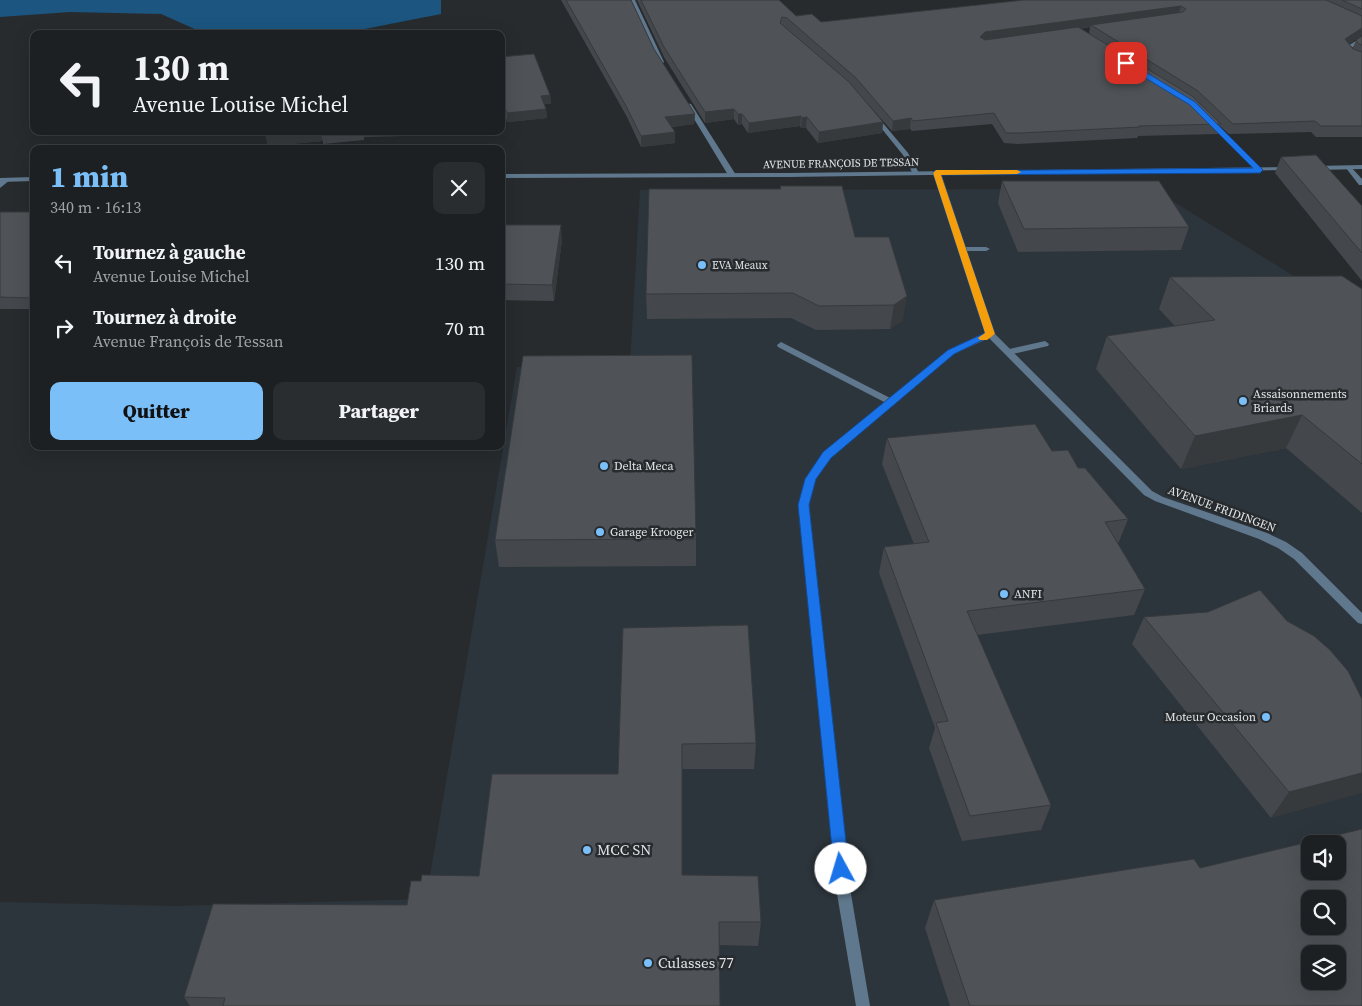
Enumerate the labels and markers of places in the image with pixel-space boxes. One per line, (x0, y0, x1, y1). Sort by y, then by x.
pin (1105, 42, 1147, 84)
place label: EVA Meaux (712, 258, 768, 273)
marker: EVA Meaux (696, 259, 708, 271)
place label: Assaisonnements Briards (1253, 386, 1347, 416)
marker: Assaisonnements Briards (1237, 395, 1249, 407)
place label: Delta Meca (614, 458, 674, 474)
marker: Delta Meca (598, 460, 610, 472)
place label: Garage Krooger (610, 524, 694, 540)
marker: Garage Krooger (594, 526, 606, 538)
place label: ANFI (1014, 586, 1042, 602)
marker: ANFI (998, 588, 1010, 600)
place label: Moteur Occasion (1165, 709, 1256, 725)
marker: Moteur Occasion (1260, 711, 1272, 723)
place label: MCC SN (597, 839, 651, 860)
marker: MCC SN (581, 844, 593, 856)
place label: Culasses 77 (658, 952, 734, 973)
marker: Culasses 77 (642, 957, 654, 969)

